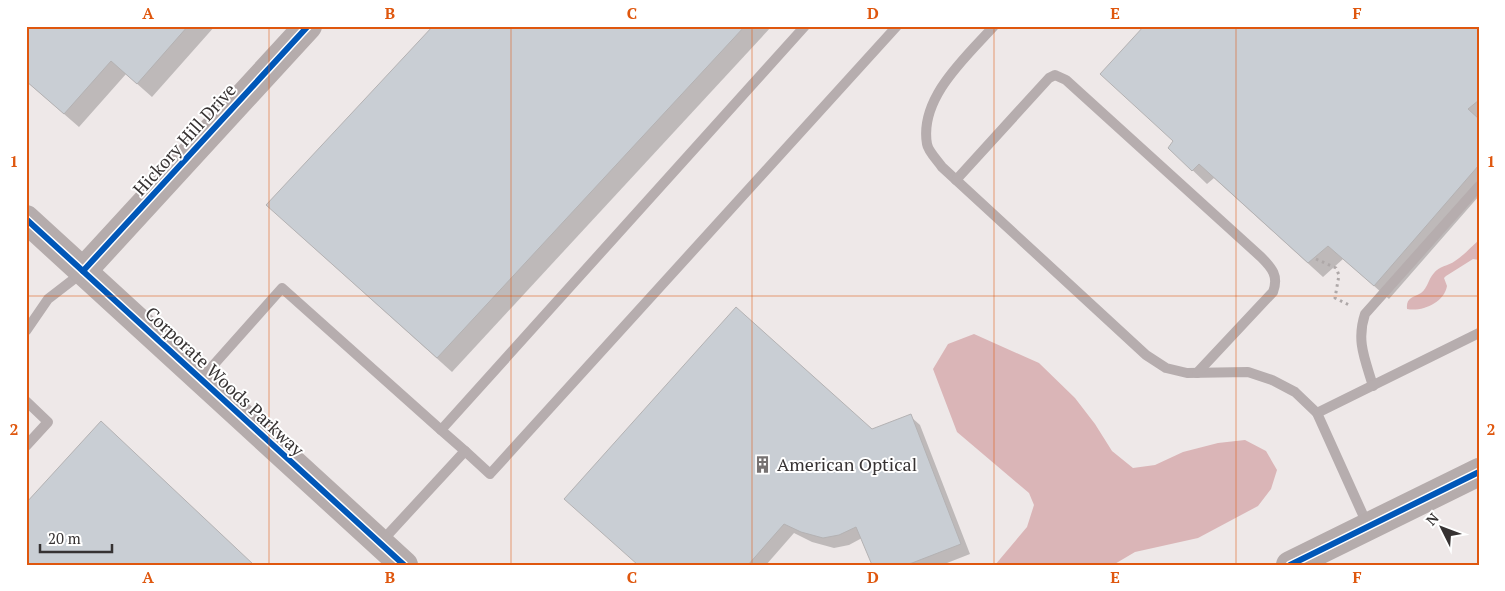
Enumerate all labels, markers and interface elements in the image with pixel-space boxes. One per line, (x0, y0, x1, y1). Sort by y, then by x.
text: A (142, 2, 154, 24)
text: B (385, 2, 395, 24)
text: C (627, 2, 637, 24)
text: D (867, 2, 879, 24)
text: E (1110, 2, 1120, 24)
text: F (1352, 2, 1362, 24)
street label: Hickory Hill Drive (127, 78, 241, 200)
text: 1 (9, 150, 19, 172)
text: 1 (1486, 150, 1496, 172)
street label: Corporate Woods Parkway (140, 301, 310, 462)
text: 2 (9, 418, 19, 440)
text: 2 (1486, 418, 1496, 440)
place label: American Optical (777, 452, 917, 476)
building icon: American Optical (753, 454, 773, 474)
north arrow (1418, 504, 1468, 554)
text: N (1421, 508, 1443, 529)
scale bar (40, 521, 112, 553)
text: 20 m (48, 528, 81, 548)
text: A (142, 566, 154, 588)
text: B (385, 566, 395, 588)
text: C (627, 566, 637, 588)
text: D (867, 566, 879, 588)
text: E (1110, 566, 1120, 588)
text: F (1352, 566, 1362, 588)

